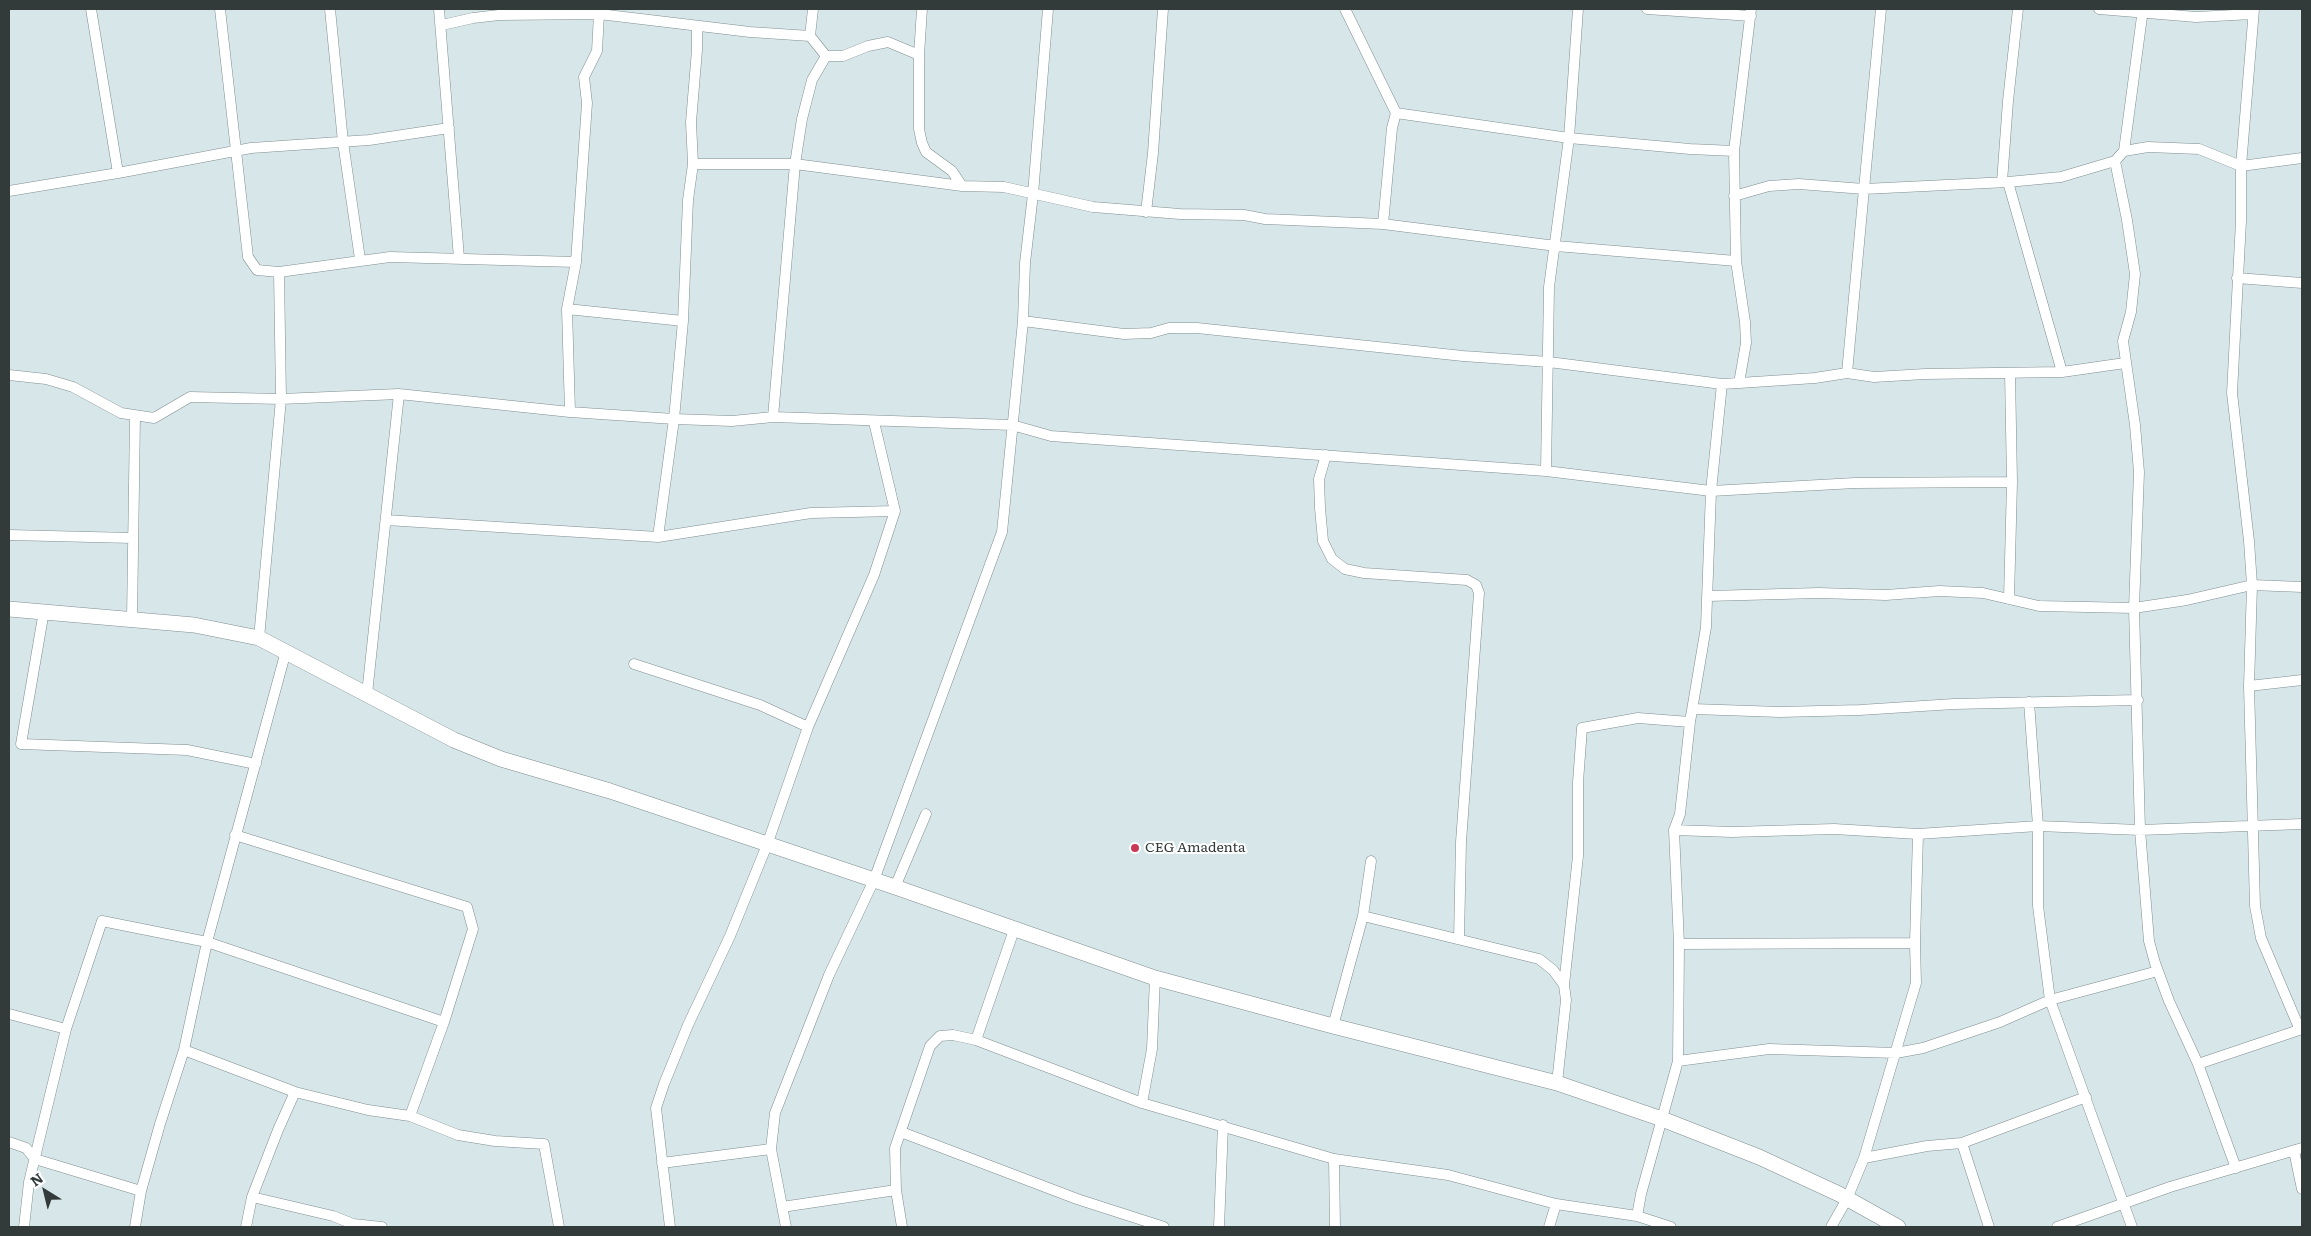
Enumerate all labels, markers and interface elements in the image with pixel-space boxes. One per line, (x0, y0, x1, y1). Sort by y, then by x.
place label: CEG Amadenta (1145, 840, 1246, 856)
marker: CEG Amadenta (1129, 842, 1141, 854)
north arrow (20, 1166, 70, 1216)
text: N (26, 1167, 47, 1190)

